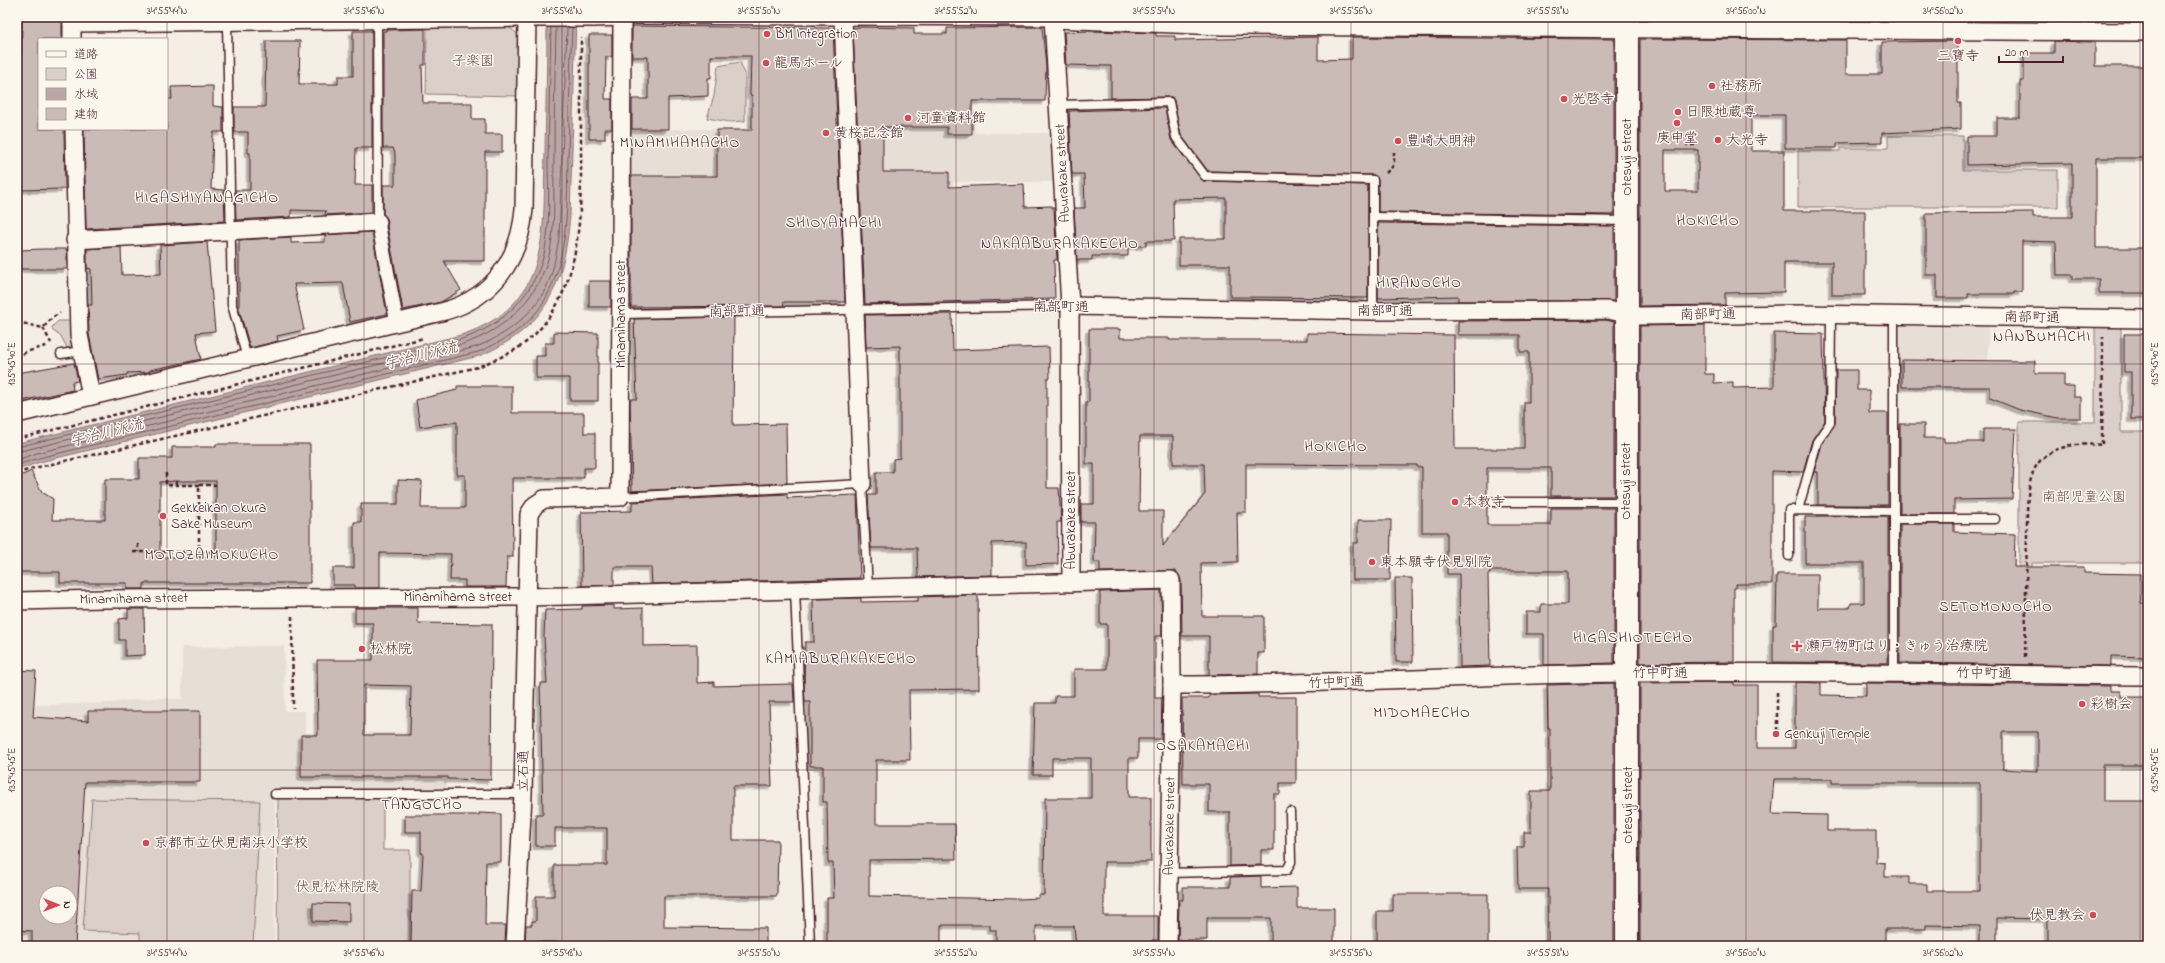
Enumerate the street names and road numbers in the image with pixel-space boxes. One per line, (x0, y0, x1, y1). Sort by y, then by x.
street label: Otesuji street (1617, 118, 1638, 196)
street label: Aburakake street (1050, 123, 1076, 223)
street label: Minamihama street (611, 259, 632, 368)
street label: 南部町通 (1033, 297, 1089, 318)
street label: 南部町通 (709, 301, 765, 323)
street label: 南部町通 (1357, 301, 1413, 322)
street label: 南部町通 (1680, 304, 1736, 326)
street label: 南部町通 (2004, 307, 2060, 329)
street label: Otesuji street (1616, 442, 1637, 520)
street label: Aburakake street (1061, 470, 1082, 569)
street label: Minamihama street (404, 587, 513, 608)
street label: Minamihama street (80, 588, 189, 610)
street label: 竹中町通 (1632, 663, 1688, 684)
street label: 竹中町通 (1956, 663, 2012, 685)
street label: 竹中町通 (1308, 672, 1364, 694)
street label: 立石通 (513, 750, 535, 792)
street label: Otesuji street (1618, 766, 1639, 844)
street label: Aburakake street (1159, 776, 1181, 876)

